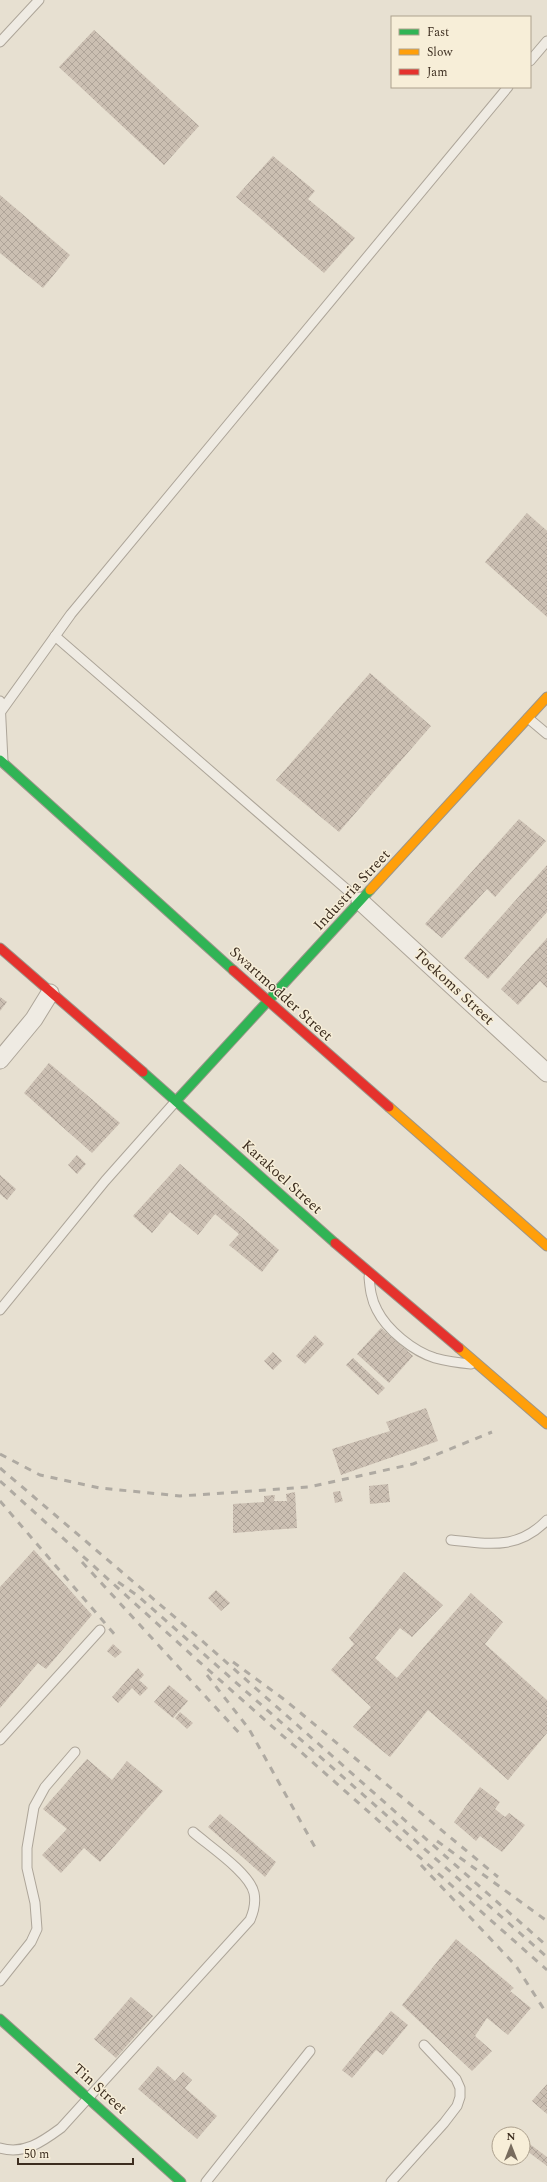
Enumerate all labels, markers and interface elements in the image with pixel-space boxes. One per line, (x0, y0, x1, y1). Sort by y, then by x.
legend (391, 16, 531, 88)
text: Fast (427, 23, 449, 42)
text: Slow (427, 43, 453, 62)
text: Jam (427, 63, 448, 82)
street label: Industria Street (308, 844, 396, 936)
street label: Swartmodder Street (224, 941, 338, 1047)
street label: Toekoms Street (408, 943, 500, 1031)
street label: Karakoel Street (236, 1134, 328, 1220)
street label: Tin Street (68, 2058, 132, 2120)
north arrow (491, 2126, 531, 2166)
text: N (507, 2128, 516, 2145)
scale bar (18, 2140, 133, 2166)
text: 50 m (24, 2145, 49, 2164)

